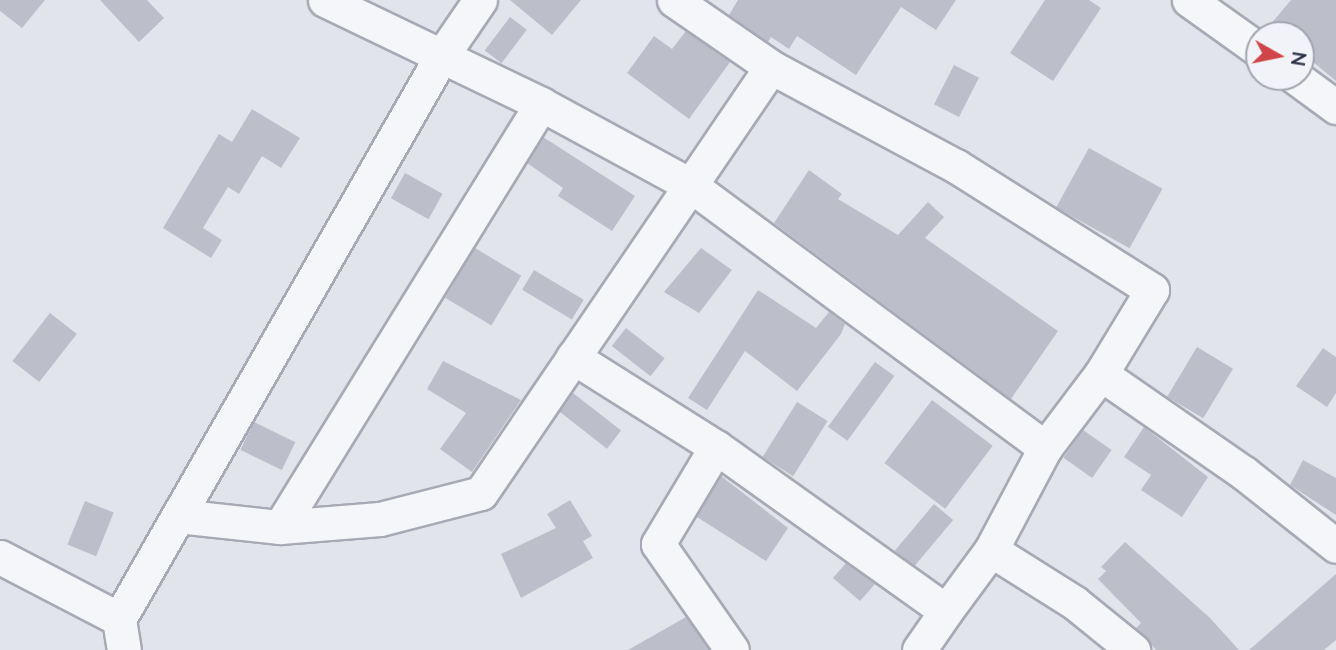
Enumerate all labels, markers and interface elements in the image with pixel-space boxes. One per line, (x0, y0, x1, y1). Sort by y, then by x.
north arrow (1245, 21, 1315, 91)
text: N (1286, 50, 1312, 68)

